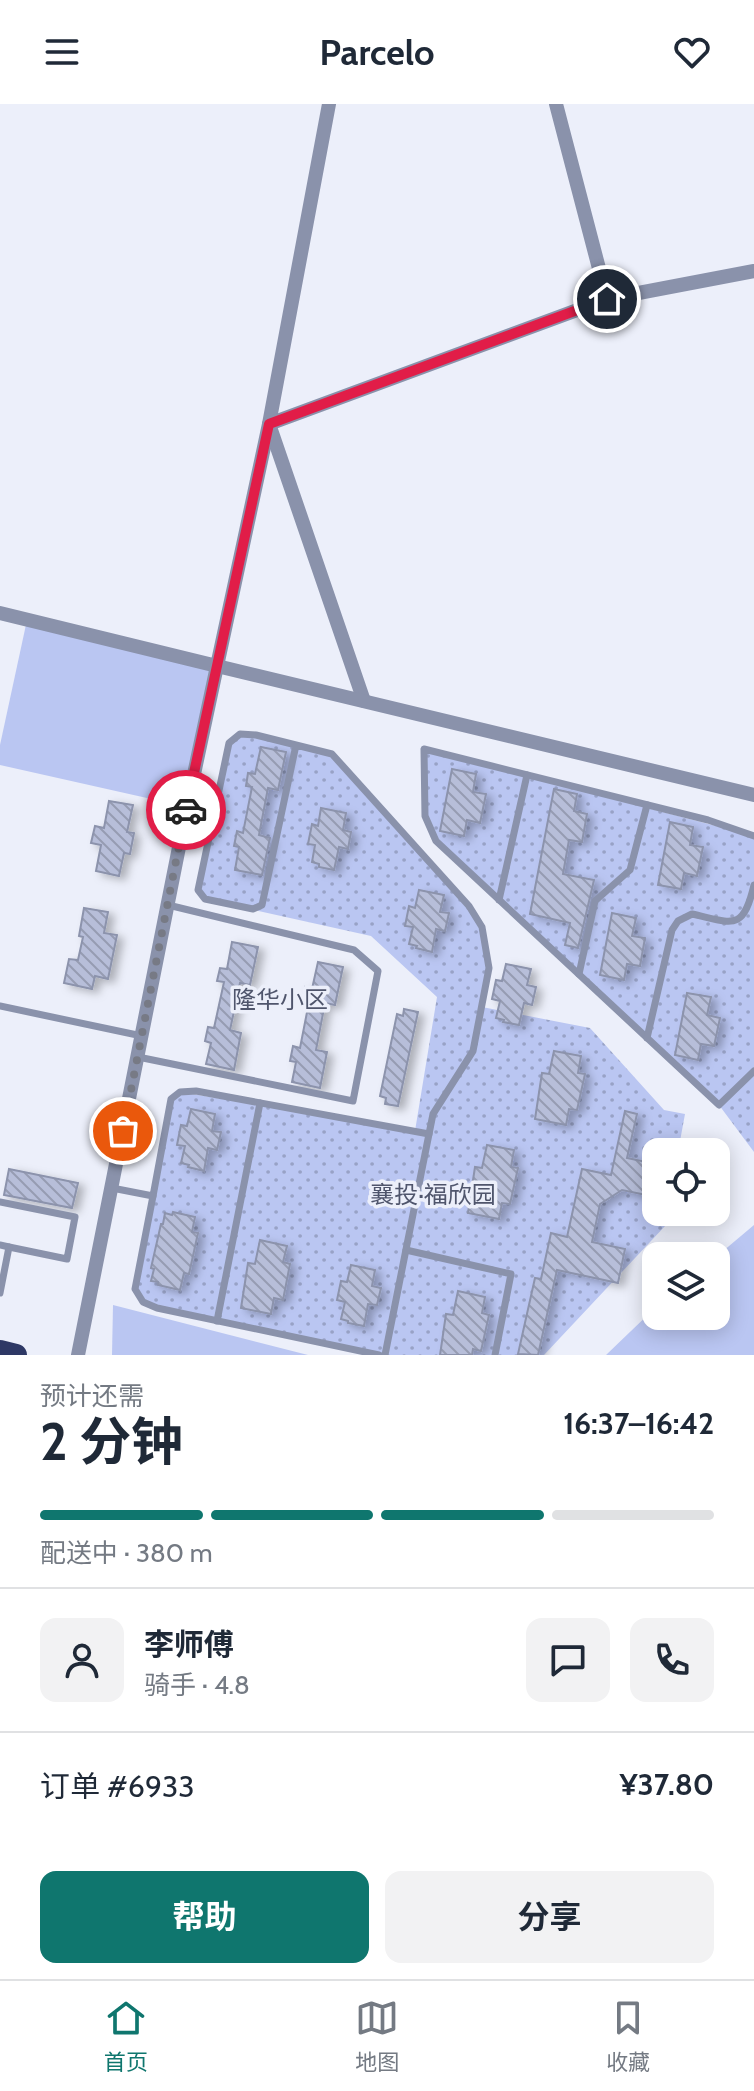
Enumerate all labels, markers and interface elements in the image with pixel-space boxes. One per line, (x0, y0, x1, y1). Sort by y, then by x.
icon: menu (40, 30, 84, 74)
text: Parcelo (319, 30, 435, 74)
icon: heart (670, 30, 714, 74)
pin (573, 265, 641, 333)
icon: home (585, 277, 629, 321)
courier (146, 770, 226, 850)
icon: car (164, 788, 208, 832)
district label: 隆华小区 (232, 985, 328, 1014)
pin (89, 1097, 157, 1165)
icon: bag (101, 1109, 145, 1153)
map controls (642, 1138, 730, 1330)
button: locate (642, 1138, 730, 1226)
district label: 襄投·福欣园 (370, 1180, 496, 1209)
button: layers (642, 1242, 730, 1330)
text: 预计还需 (40, 1380, 144, 1412)
text: 16:37–16:42 (563, 1405, 714, 1442)
text: 2 分钟 (40, 1410, 183, 1473)
text: 配送中 · 380 m (40, 1537, 213, 1569)
button: person (40, 1618, 124, 1702)
button: chat (526, 1618, 610, 1702)
button: phone (630, 1618, 714, 1702)
text: 李师傅 (144, 1626, 234, 1663)
text: 骑手 · 4.8 (144, 1669, 250, 1701)
text: ¥37.80 (619, 1766, 714, 1803)
text: 订单 #6933 (40, 1768, 194, 1805)
button: 帮助 (40, 1871, 369, 1963)
button: 分享 (385, 1871, 714, 1963)
tab: 首页 (104, 1996, 148, 2076)
tab: 地图 (355, 1996, 399, 2076)
tab: 收藏 (606, 1996, 650, 2076)

